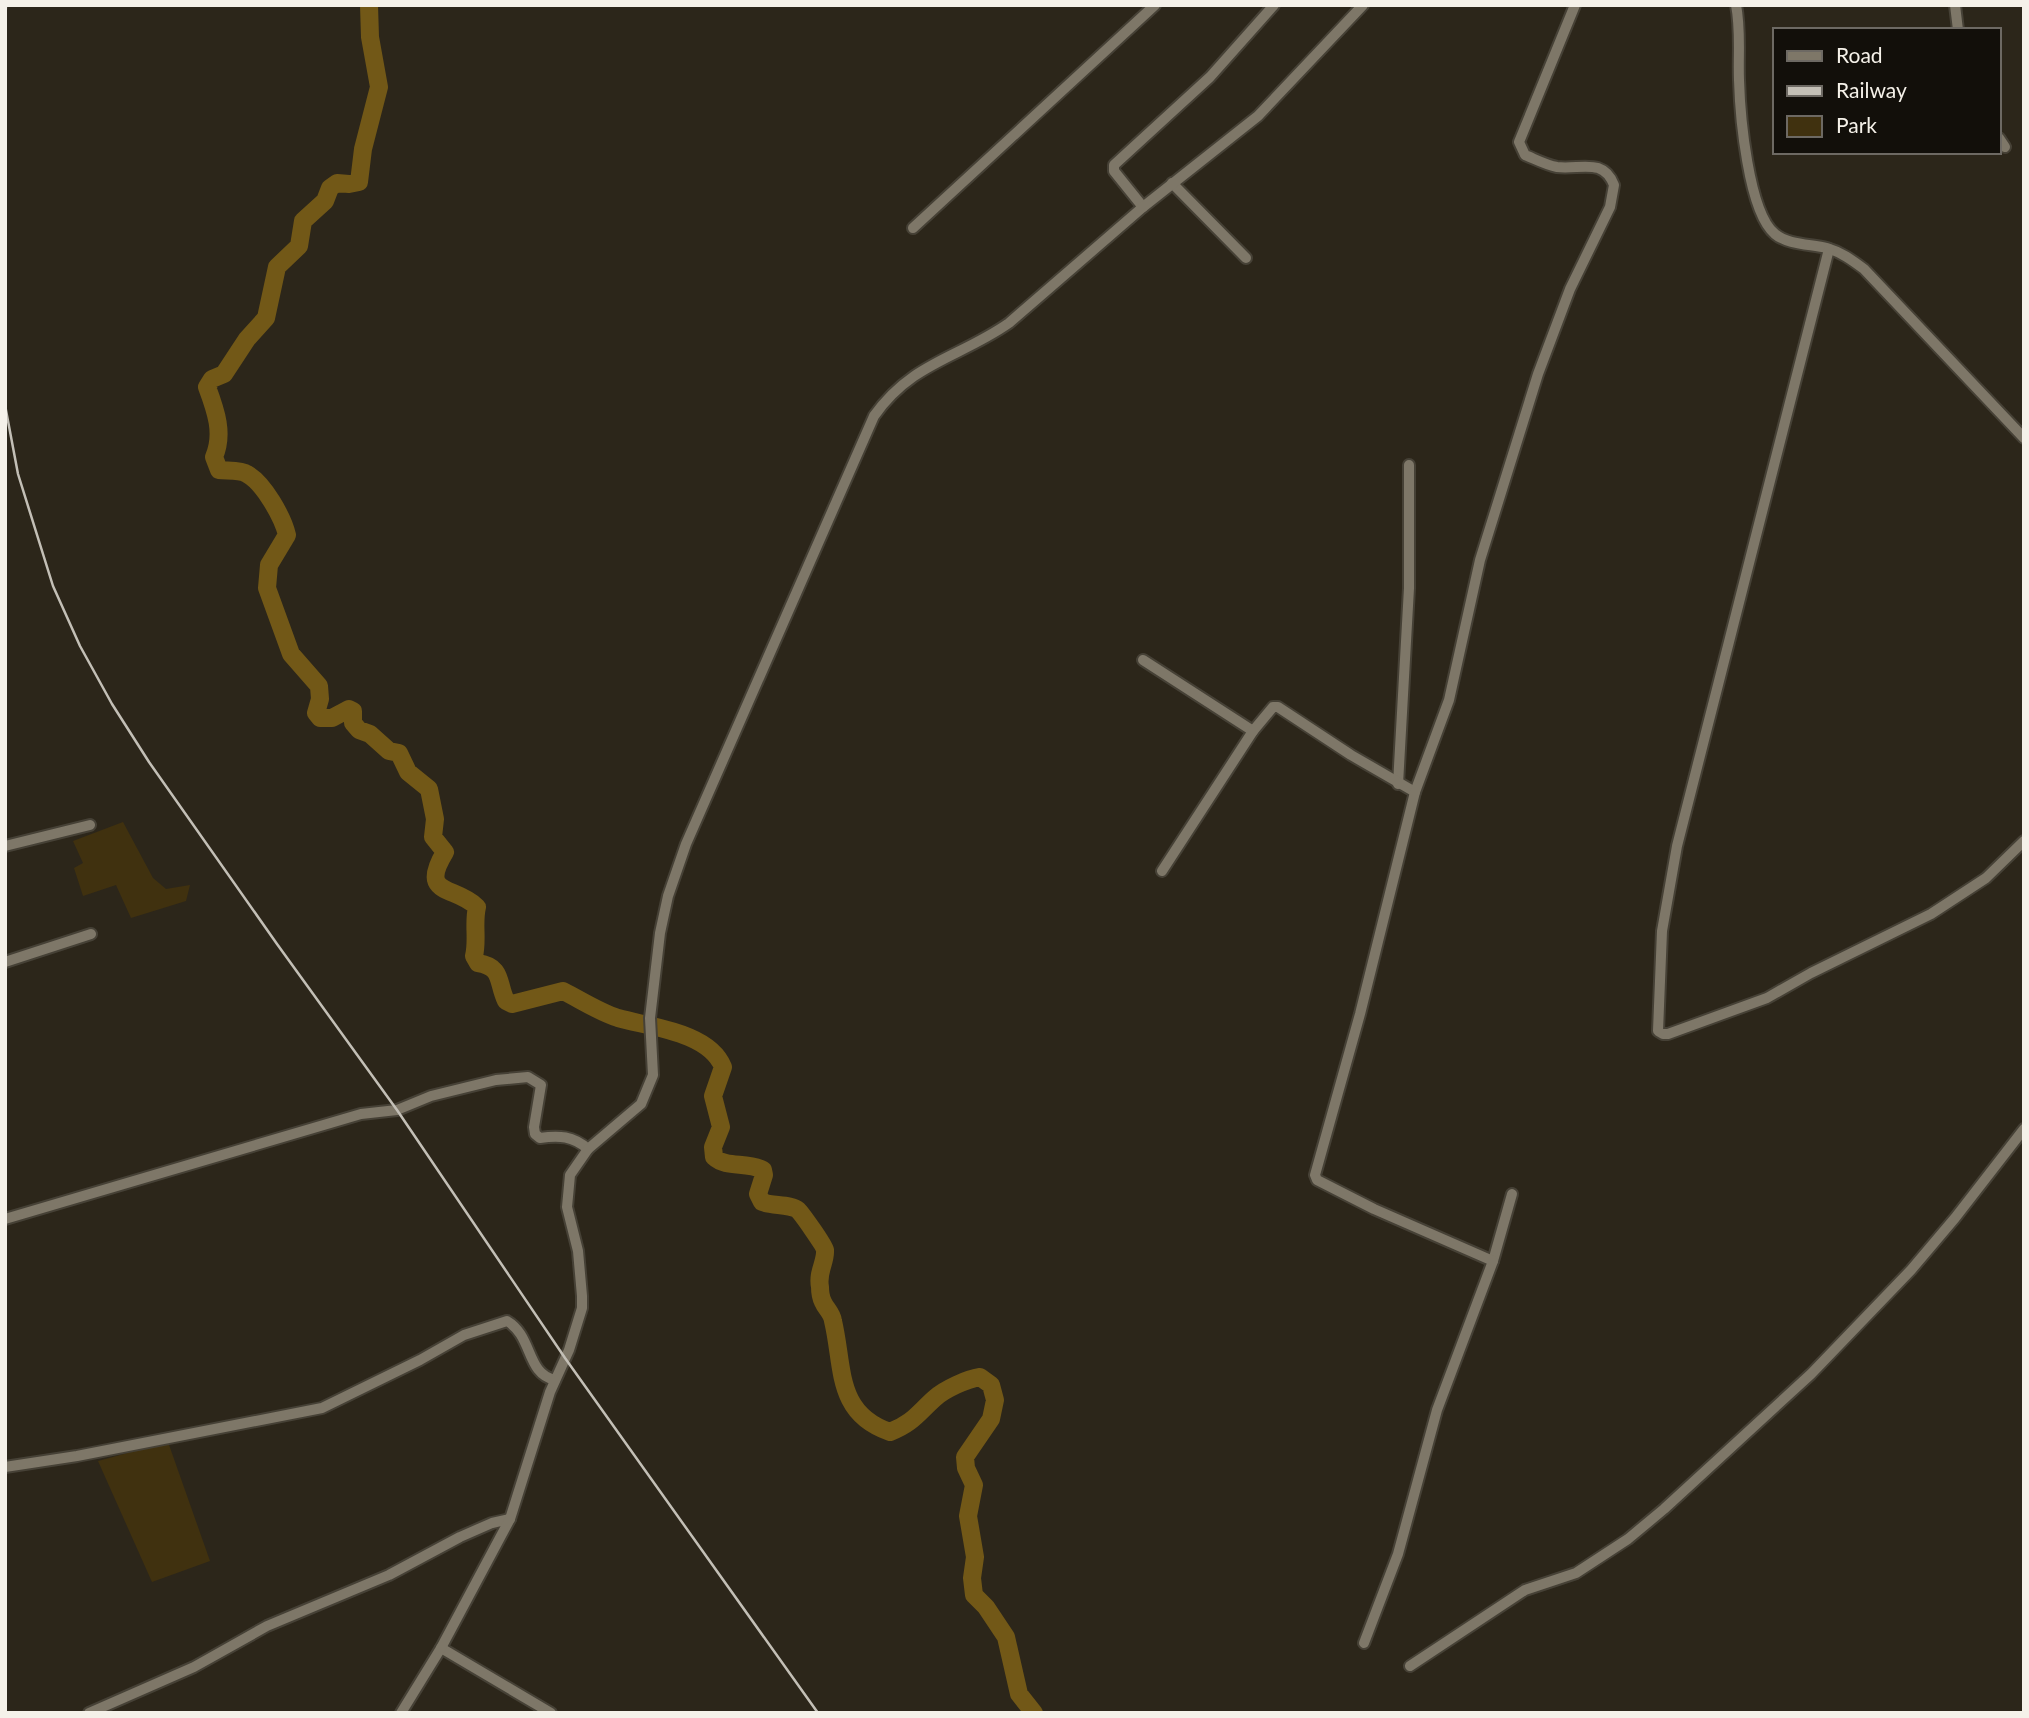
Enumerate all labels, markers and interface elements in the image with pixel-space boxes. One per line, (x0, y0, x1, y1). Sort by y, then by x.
legend (1773, 28, 2001, 154)
text: Road (1836, 42, 1883, 67)
text: Railway (1836, 77, 1907, 102)
text: Park (1836, 112, 1877, 137)

